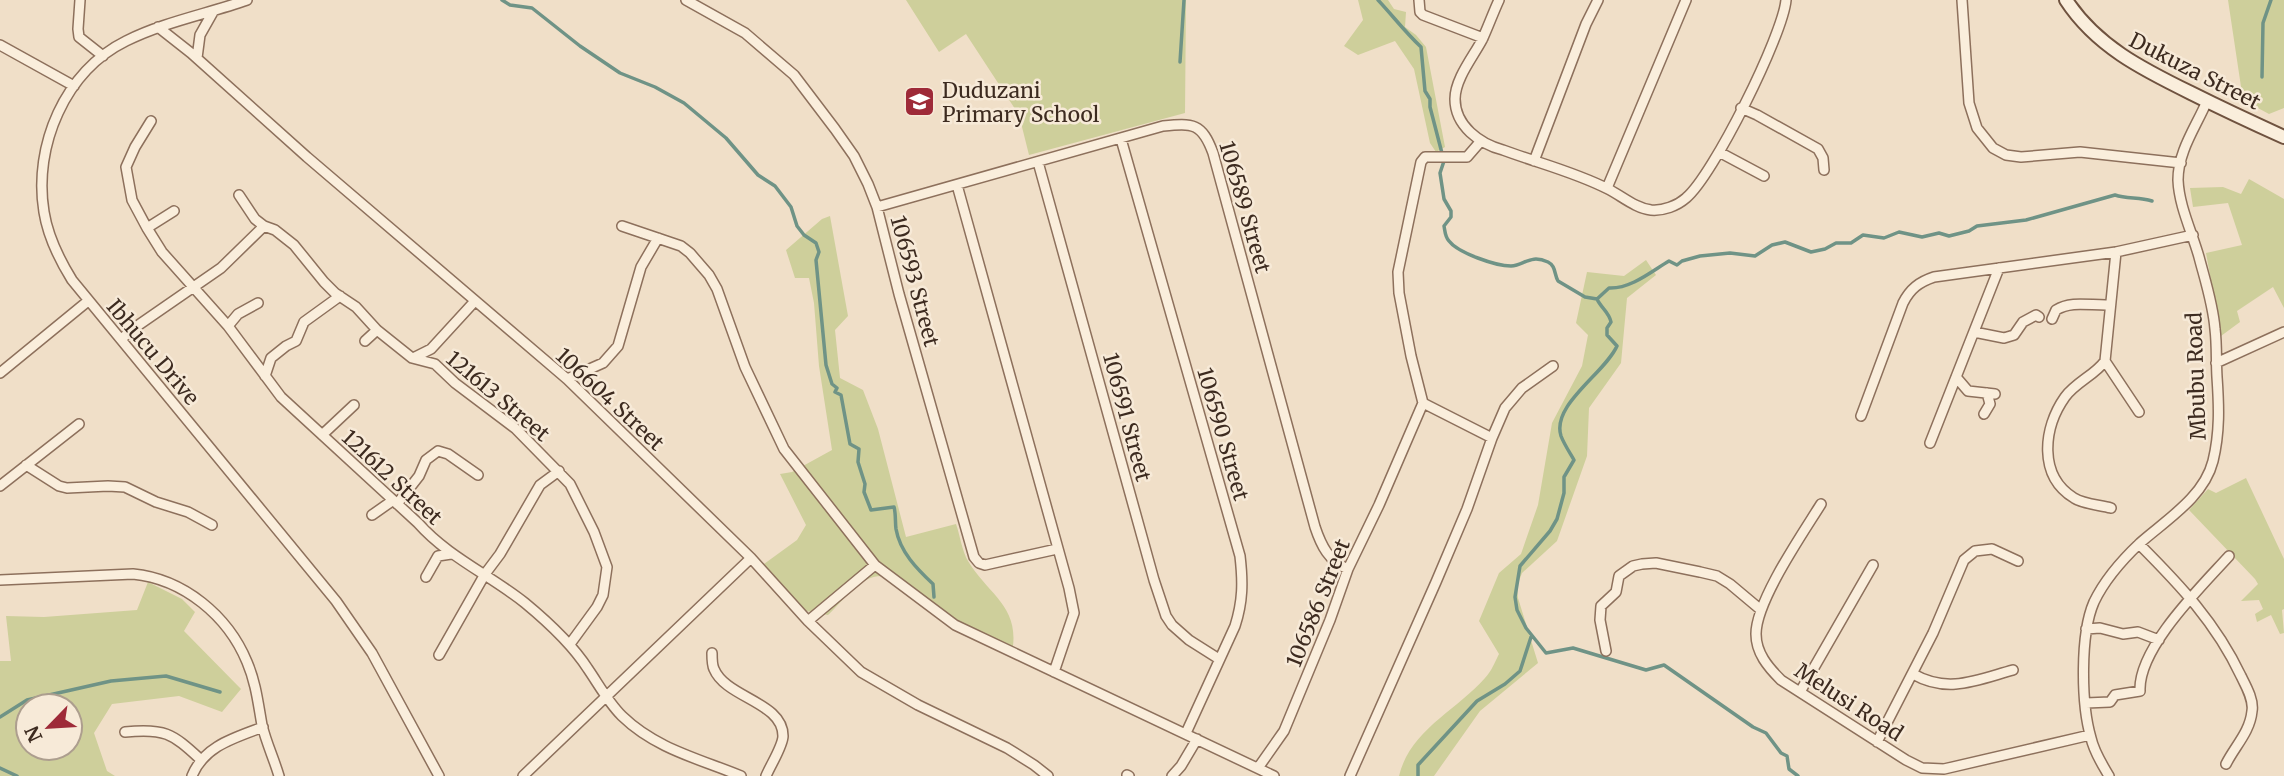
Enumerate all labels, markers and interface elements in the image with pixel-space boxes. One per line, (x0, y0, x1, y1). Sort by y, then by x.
street label: Dukuza Street (2125, 26, 2265, 116)
place label: Duduzani Primary School (942, 77, 1100, 128)
school or university icon: Duduzani Primary School (902, 85, 936, 119)
street label: 106589 Street (1213, 138, 1277, 276)
street label: 106593 Street (885, 213, 945, 349)
street label: Ibhucu Drive (101, 294, 205, 410)
street label: Mbubu Road (2180, 311, 2212, 440)
street label: 106604 Street (550, 342, 670, 456)
street label: 121613 Street (441, 345, 555, 447)
street label: 106591 Street (1097, 350, 1157, 484)
street label: 106590 Street (1191, 365, 1255, 503)
street label: 121612 Street (336, 424, 448, 530)
street label: 106586 Street (1280, 535, 1356, 671)
street label: Melusi Road (1790, 657, 1909, 747)
north arrow (14, 692, 84, 762)
text: N (20, 722, 48, 746)

